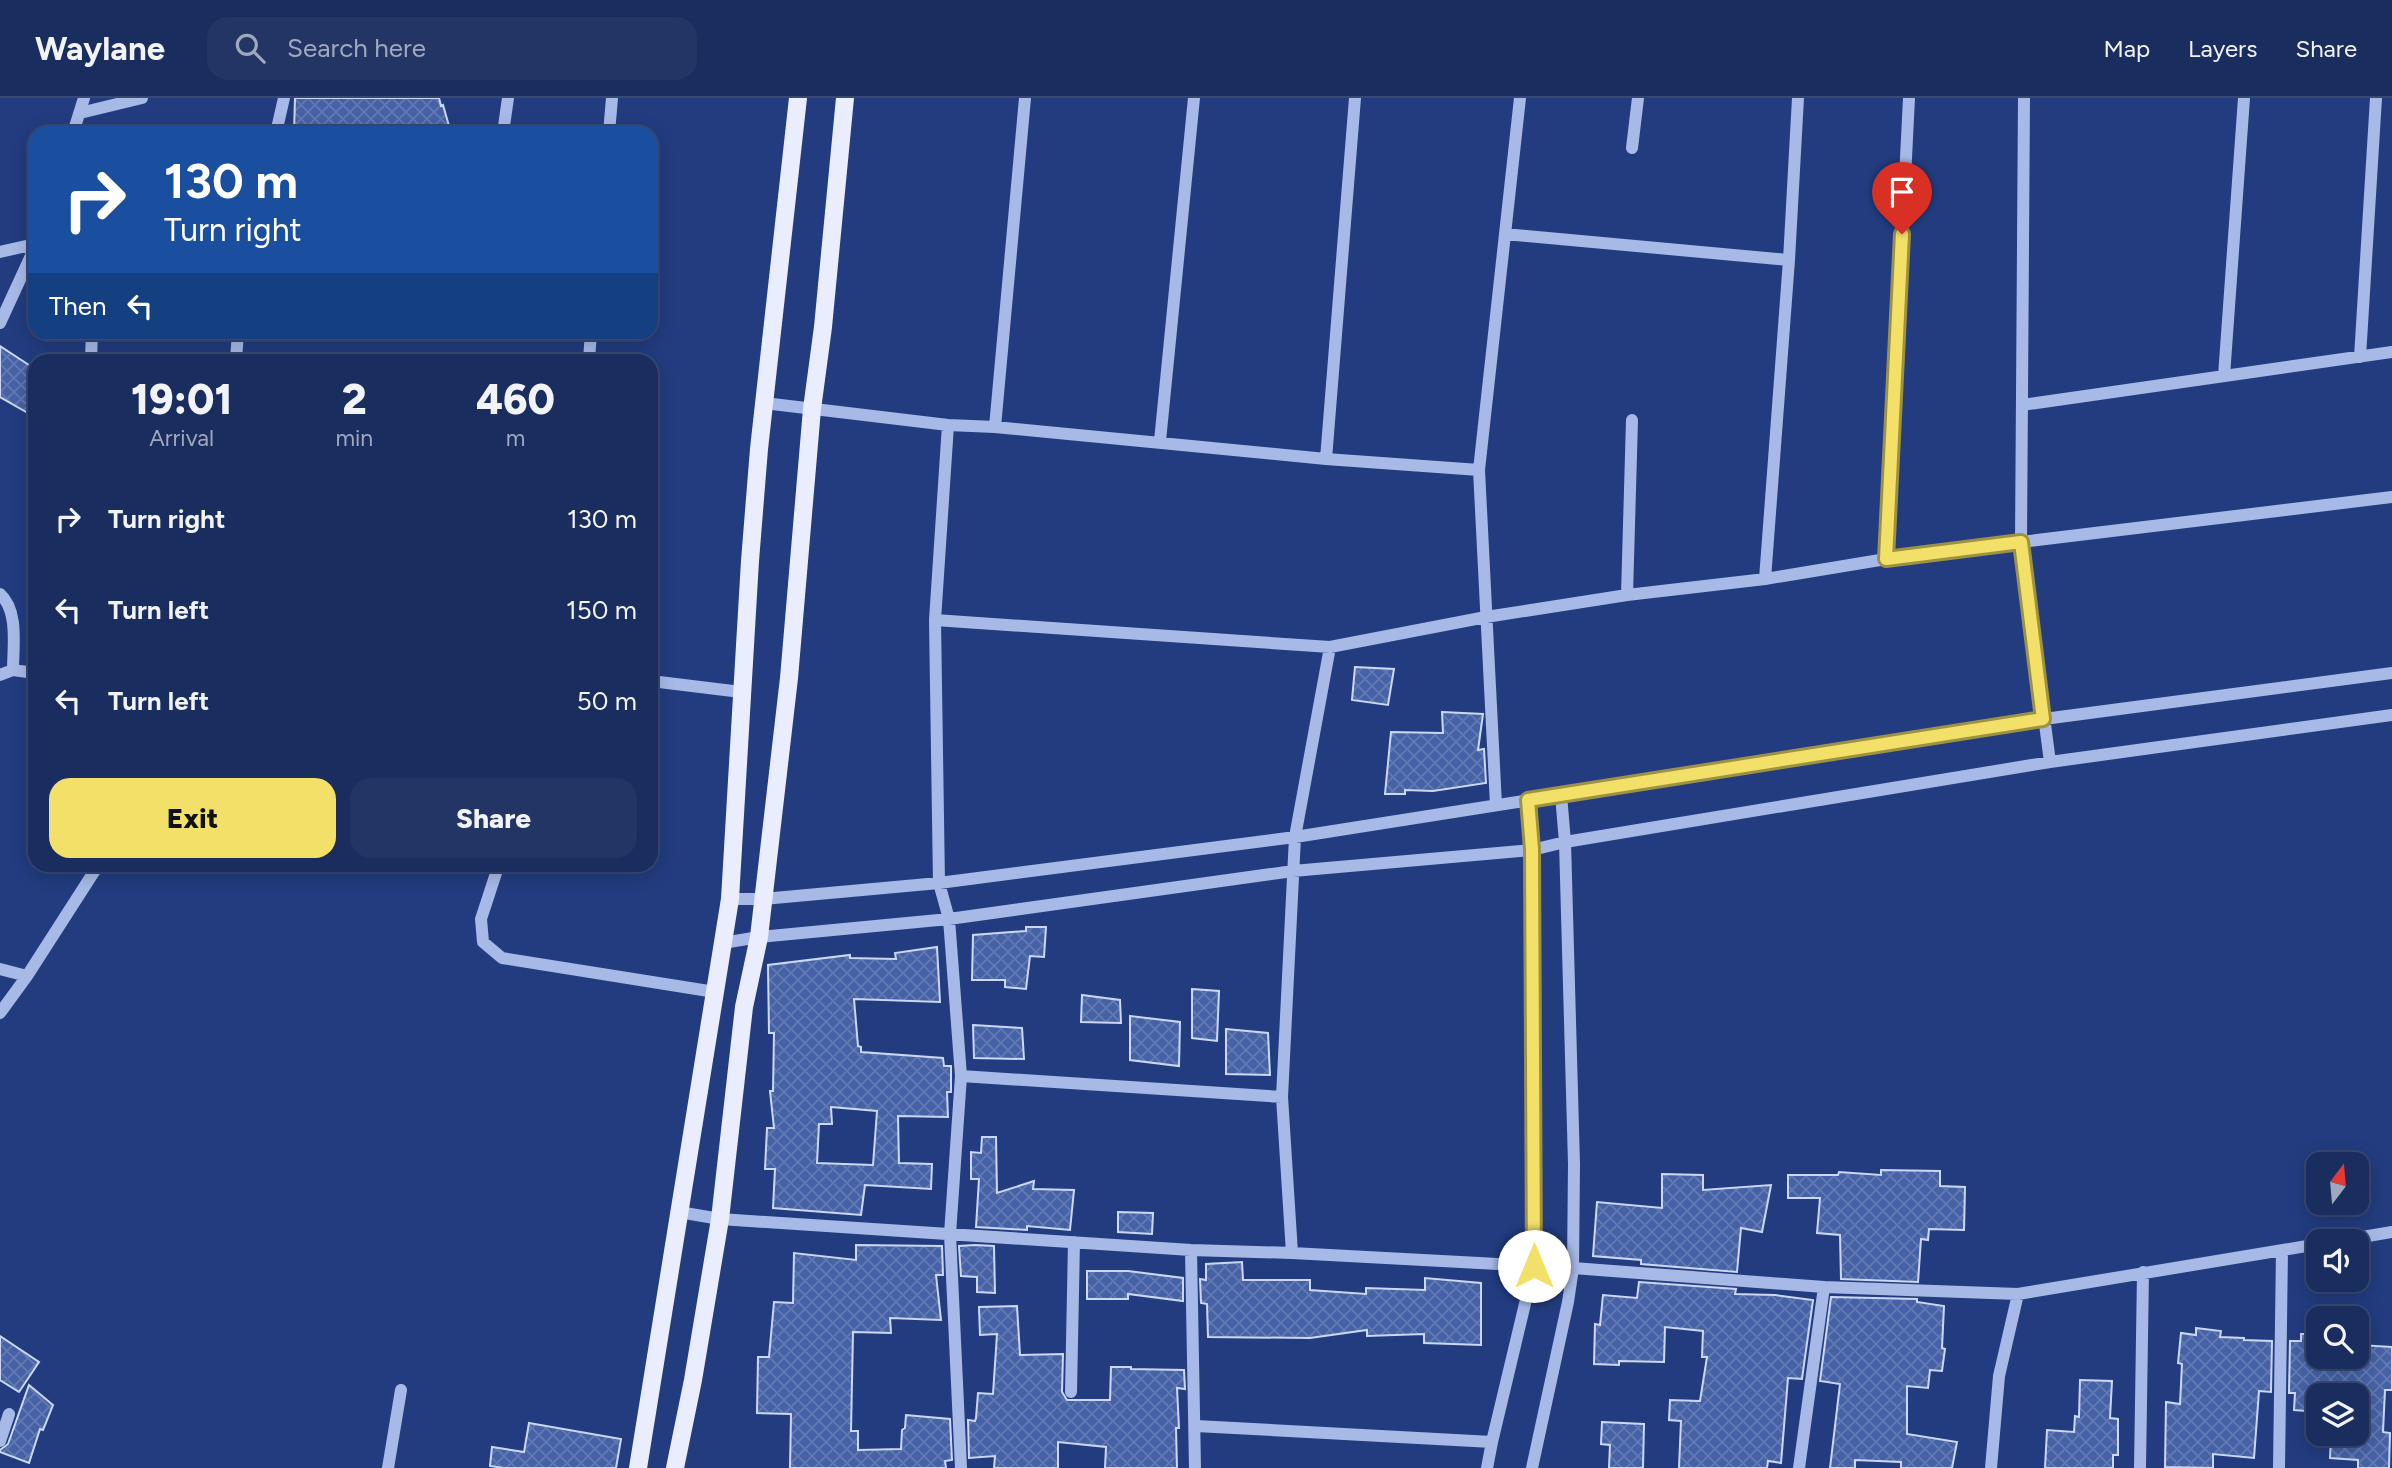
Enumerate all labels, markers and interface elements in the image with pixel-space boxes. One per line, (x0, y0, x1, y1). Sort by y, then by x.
search box (207, 17, 697, 80)
text: Waylane (35, 29, 165, 68)
icon: search (231, 29, 269, 67)
text: Search here (287, 32, 426, 64)
text: Map (2103, 34, 2150, 63)
text: Layers (2188, 34, 2257, 63)
text: Share (2295, 34, 2357, 63)
text: 130 m (164, 151, 298, 210)
icon: right (49, 154, 140, 245)
pin (1872, 162, 1932, 234)
icon: arrive (1883, 173, 1921, 211)
text: Turn right (164, 211, 302, 249)
icon: left (121, 287, 159, 325)
text: Then (49, 290, 107, 322)
text: 19:01 (131, 374, 232, 425)
text: 2 (342, 374, 367, 425)
text: 460 (476, 374, 555, 425)
text: Arrival (149, 424, 214, 452)
text: min (335, 424, 373, 452)
text: m (506, 424, 525, 452)
icon: right (49, 500, 87, 538)
text: Turn right (108, 503, 225, 535)
text: 130 m (567, 503, 637, 535)
icon: left (49, 591, 87, 629)
text: Turn left (108, 594, 209, 626)
text: 150 m (566, 594, 637, 626)
icon: left (49, 682, 87, 720)
text: Turn left (108, 685, 209, 717)
text: 50 m (577, 685, 637, 717)
button: Exit (49, 778, 336, 858)
button: Share (350, 778, 637, 858)
north arrow (2306, 1152, 2370, 1214)
map controls (2306, 1152, 2369, 1446)
position arrow (1497, 1229, 1571, 1303)
button: sound (2306, 1229, 2369, 1292)
button: search (2306, 1306, 2369, 1369)
button: layers (2306, 1383, 2369, 1446)

